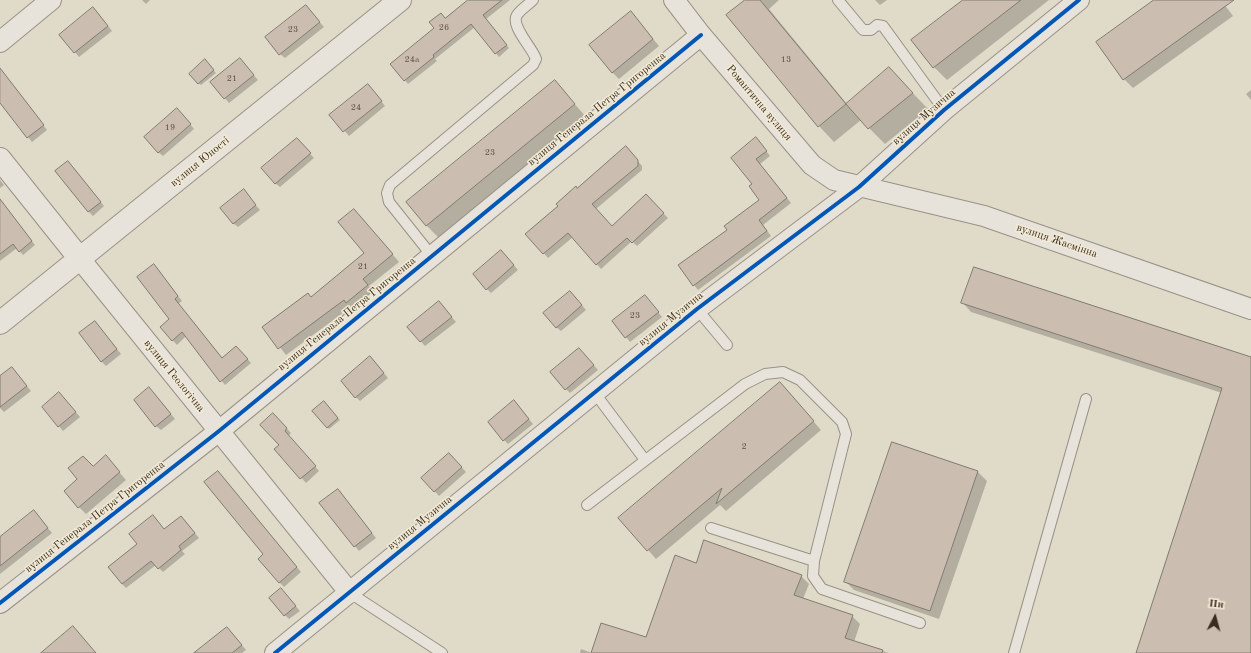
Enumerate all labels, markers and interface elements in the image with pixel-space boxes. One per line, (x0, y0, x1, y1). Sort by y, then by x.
house number: 26 (439, 23, 449, 33)
house number: 23 (288, 25, 298, 35)
street label: вулиця Генерала Петра Григоренка (525, 49, 669, 169)
house number: 24а (405, 55, 419, 65)
house number: 13 (781, 55, 791, 65)
street label: Романтична вулиця (723, 62, 795, 144)
house number: 21 (227, 74, 237, 84)
street label: вулиця Музична (890, 86, 958, 148)
house number: 24 (351, 103, 361, 113)
house number: 19 (165, 123, 175, 133)
street label: вулиця Юності (168, 134, 232, 190)
house number: 23 (485, 148, 495, 158)
street label: вулиця Жасмінна (1015, 221, 1099, 261)
street label: вулиця Генерала Петра Григоренка (275, 254, 419, 374)
house number: 21 (358, 262, 368, 272)
street label: вулиця Музична (636, 289, 706, 349)
house number: 23 (630, 311, 640, 321)
street label: вулиця Геологічна (141, 337, 207, 415)
house number: 2 (741, 442, 747, 452)
street label: вулиця Генерала Петра Григоренка (22, 458, 168, 576)
street label: вулиця Музична (385, 493, 455, 553)
north arrow (1195, 597, 1235, 637)
text: Пн (1208, 598, 1224, 611)

